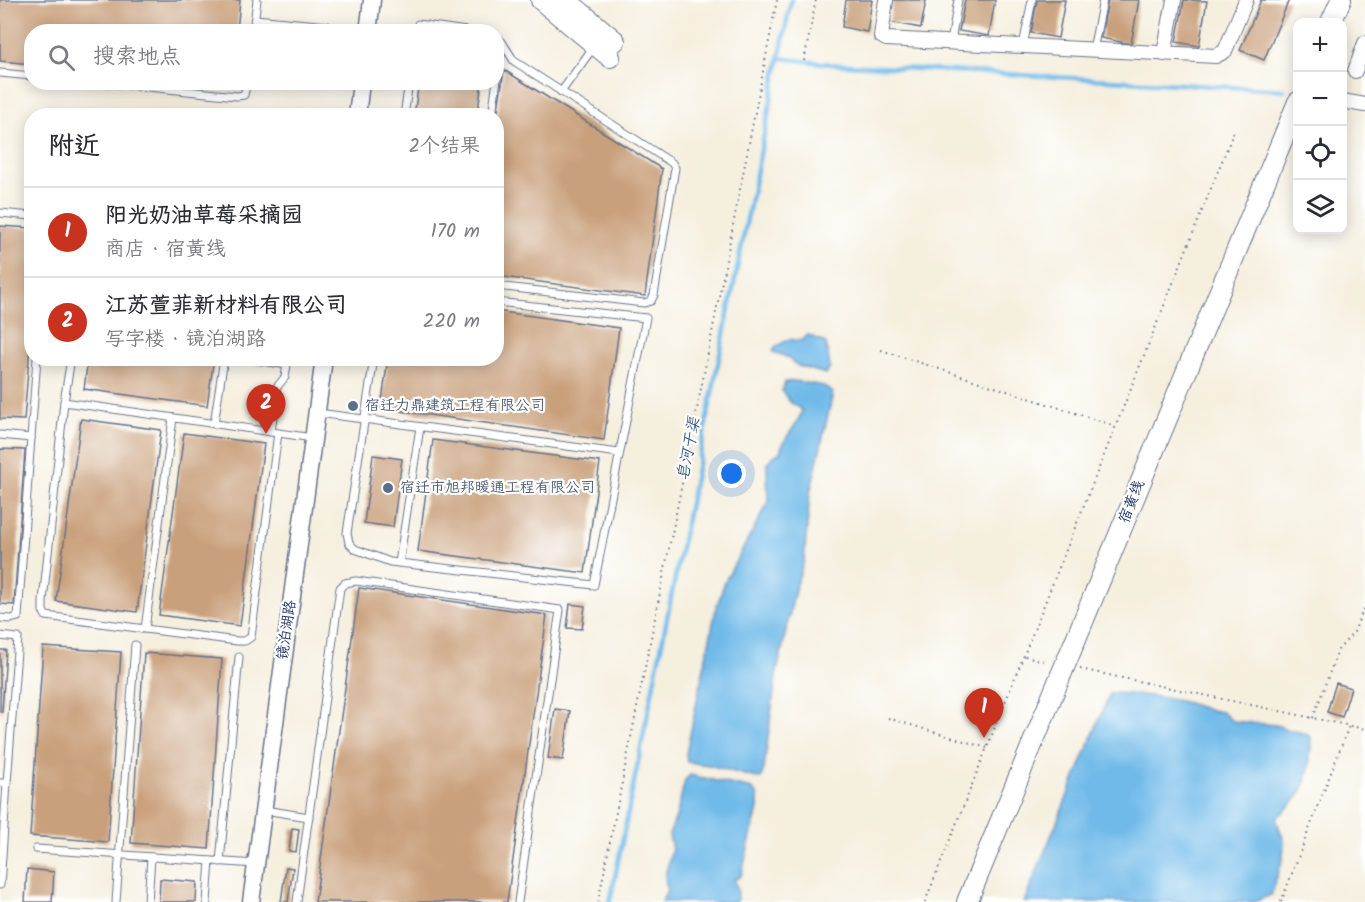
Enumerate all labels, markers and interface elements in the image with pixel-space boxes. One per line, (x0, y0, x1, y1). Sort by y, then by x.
map controls (1293, 18, 1347, 234)
button: + (1293, 18, 1347, 72)
search box (24, 24, 504, 90)
text: 搜索地点 (93, 40, 181, 75)
icon: search (45, 41, 78, 74)
button: − (1293, 72, 1347, 126)
text: 附近 (48, 126, 100, 168)
button: locate (1293, 126, 1347, 180)
text: 2个结果 (408, 131, 480, 163)
button: layers (1293, 180, 1347, 234)
text: 阳光奶油草莓采摘园 (105, 199, 303, 234)
text: 1 (64, 216, 71, 248)
text: 170 m (431, 216, 480, 248)
text: 商店 · 宿黄线 (105, 234, 226, 266)
text: 江苏萱菲新材料有限公司 (105, 289, 347, 324)
text: 2 (62, 306, 73, 338)
text: 220 m (423, 306, 480, 338)
text: 写字楼 · 镜泊湖路 (105, 324, 266, 356)
pin: 2 (246, 384, 286, 434)
place label: 宿迁力鼎建筑工程有限公司 (365, 394, 545, 418)
marker: 宿迁力鼎建筑工程有限公司 (346, 399, 360, 413)
water label: 皂河干渠 (671, 413, 708, 483)
your location (717, 459, 746, 488)
place label: 宿迁市旭邦暖通工程有限公司 (400, 476, 595, 500)
street label: 宿黄线 (1112, 477, 1152, 527)
marker: 宿迁市旭邦暖通工程有限公司 (381, 481, 395, 495)
street label: 镜泊湖路 (271, 599, 303, 661)
pin: 1 (964, 688, 1004, 738)

